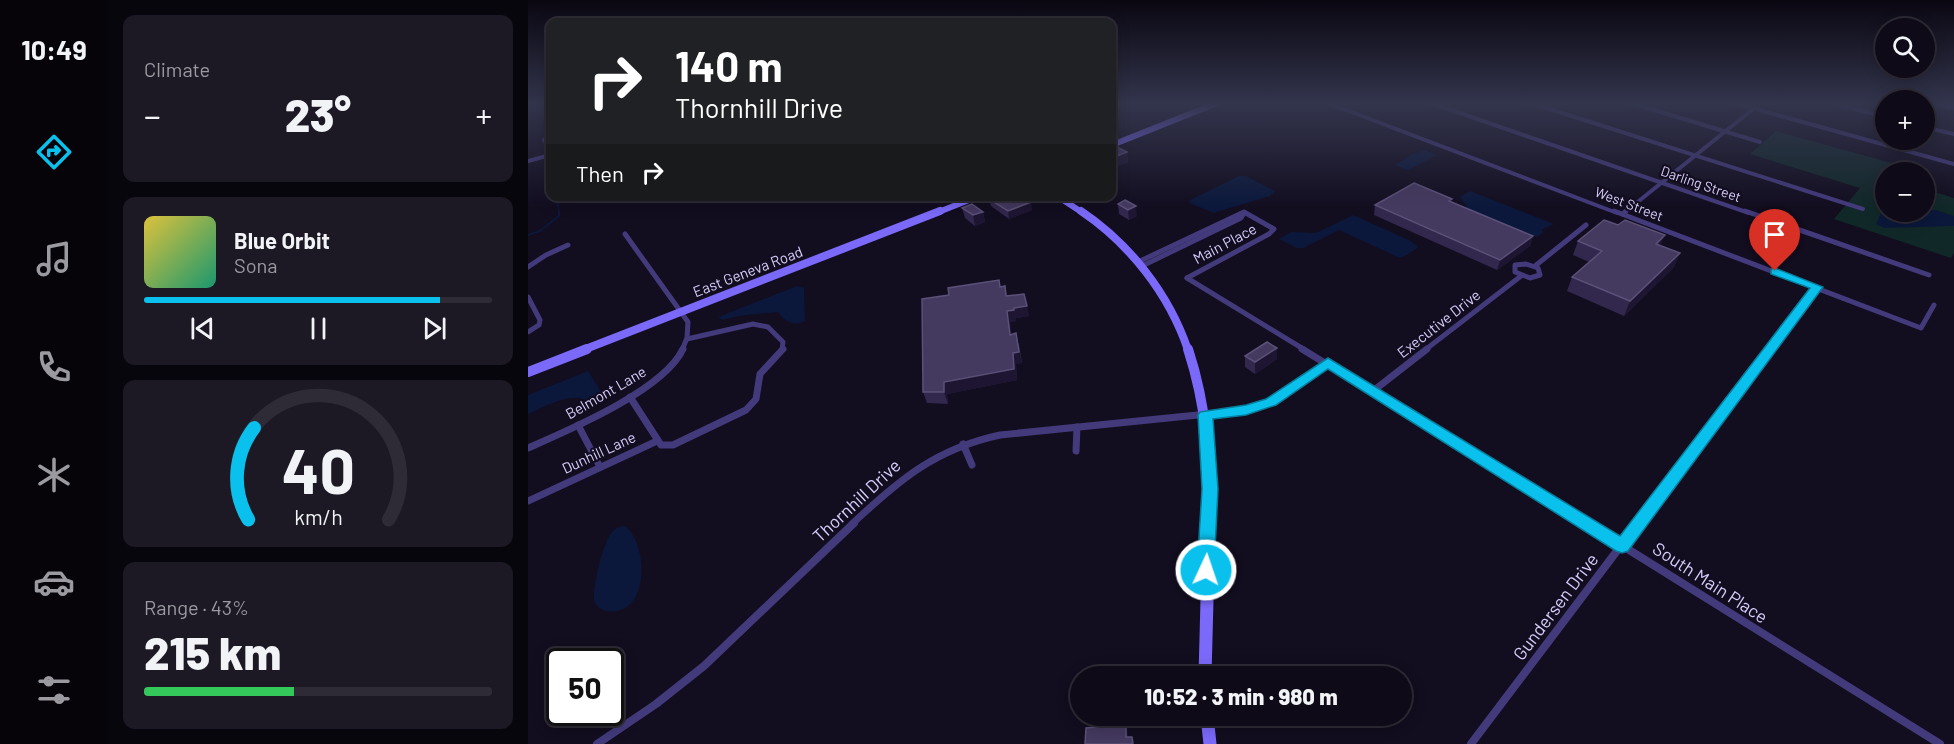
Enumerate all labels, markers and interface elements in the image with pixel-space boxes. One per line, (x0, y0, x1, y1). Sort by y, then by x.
map controls (1875, 18, 1935, 222)
button: search (1875, 18, 1935, 78)
text: 10:49 (21, 33, 87, 65)
text: 140 m (675, 40, 783, 90)
icon: right (576, 42, 654, 120)
text: Climate (144, 57, 210, 81)
text: 23° (285, 87, 351, 141)
button: + (1875, 90, 1935, 150)
text: Thornhill Drive (675, 91, 843, 123)
text: − (144, 95, 161, 135)
text: + (475, 95, 492, 135)
icon: directions (33, 131, 75, 173)
icon: right (636, 156, 669, 189)
text: Then (576, 160, 624, 186)
street label: Darling Street (1659, 162, 1743, 205)
button: − (1875, 162, 1935, 222)
street label: West Street (1593, 183, 1666, 224)
pin (1749, 209, 1800, 271)
icon: arrive (1758, 218, 1791, 251)
street label: Main Place (1190, 219, 1259, 267)
text: Blue Orbit (234, 227, 330, 253)
icon: music (33, 238, 75, 280)
street label: East Geneva Road (690, 242, 805, 300)
text: Sona (234, 253, 278, 277)
street label: Executive Drive (1393, 285, 1483, 361)
icon: previous (186, 312, 219, 345)
icon: pause (302, 312, 335, 345)
icon: next (418, 312, 451, 345)
icon: phone (33, 346, 75, 388)
street label: Belmont Lane (562, 362, 649, 422)
street label: Dunhill Lane (559, 427, 638, 477)
text: 40 (281, 432, 355, 506)
icon: climate (33, 454, 75, 496)
street label: Thornhill Drive (808, 454, 905, 547)
text: km/h (294, 505, 342, 530)
street label: South Main Place (1649, 537, 1772, 628)
position arrow (1174, 538, 1238, 602)
street label: Gundersen Drive (1508, 549, 1602, 664)
icon: car (33, 561, 75, 603)
text: Range · 43% (144, 595, 249, 619)
text: 215 km (144, 625, 281, 679)
speed limit sign: 50 (546, 648, 624, 726)
icon: filters (33, 669, 75, 711)
text: 10:52 · 3 min · 980 m (1144, 683, 1338, 709)

